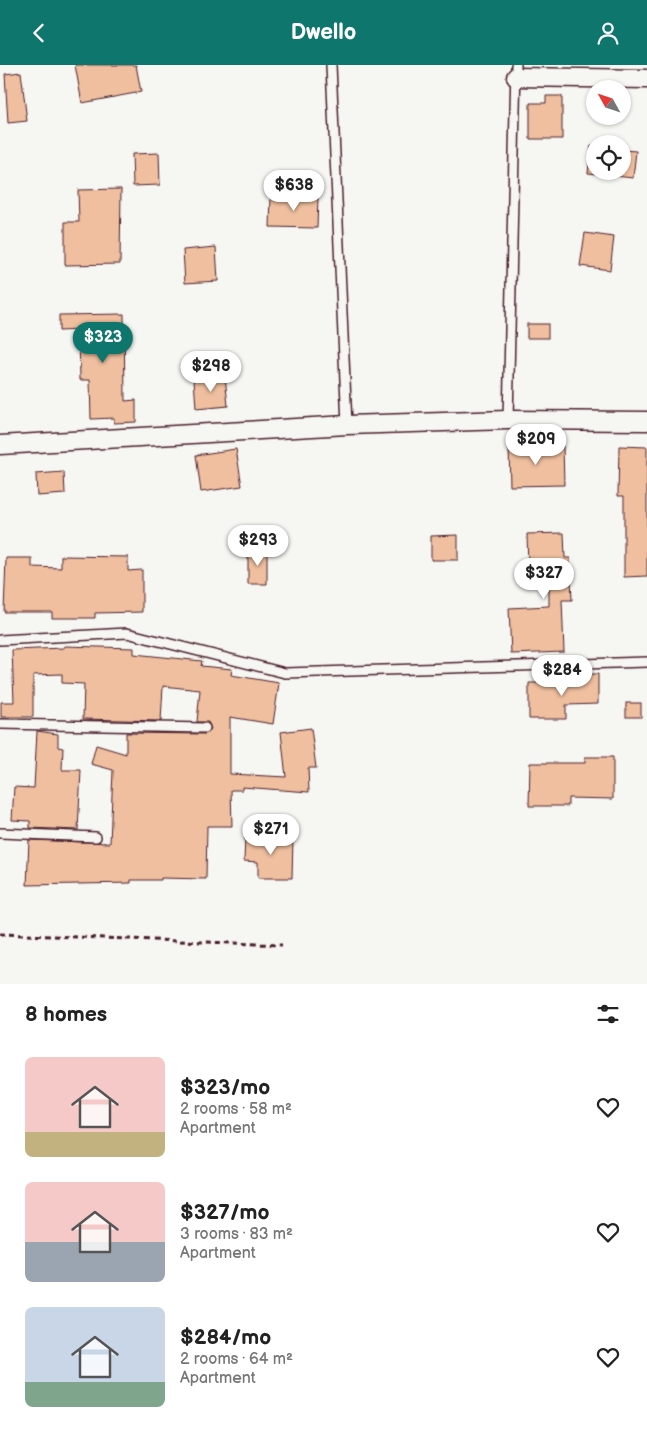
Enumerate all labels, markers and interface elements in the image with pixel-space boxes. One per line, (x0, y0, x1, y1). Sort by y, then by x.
icon: back (25, 19, 53, 47)
text: Dwello (291, 19, 356, 46)
icon: person (594, 19, 622, 47)
north arrow (586, 80, 631, 125)
map controls (586, 80, 631, 180)
button: locate (586, 135, 631, 180)
pin: $638 (264, 169, 324, 212)
text: $638 (274, 176, 314, 195)
pin: $323 (73, 321, 133, 364)
text: $323 (84, 328, 122, 347)
pin: $298 (181, 351, 241, 393)
text: $298 (191, 357, 231, 376)
pin: $209 (506, 423, 566, 466)
text: $209 (516, 430, 556, 449)
pin: $293 (228, 525, 288, 567)
text: $293 (239, 531, 277, 550)
pin: $327 (514, 557, 574, 600)
text: $327 (525, 564, 563, 583)
pin: $284 (532, 655, 592, 697)
text: $284 (542, 661, 582, 680)
pin: $271 (241, 813, 301, 856)
text: $271 (253, 820, 289, 839)
icon: filters (594, 1000, 622, 1028)
text: 8 homes (25, 1002, 107, 1027)
text: $323/mo (180, 1075, 270, 1100)
icon: home (65, 1077, 125, 1137)
icon: heart (594, 1093, 622, 1121)
text: 2 rooms · 58 m² (180, 1100, 292, 1119)
text: Apartment (180, 1119, 256, 1138)
text: $327/mo (180, 1200, 269, 1225)
icon: home (65, 1202, 125, 1262)
icon: heart (594, 1218, 622, 1246)
text: 3 rooms · 83 m² (180, 1225, 293, 1244)
text: Apartment (180, 1244, 256, 1263)
text: $284/mo (180, 1325, 271, 1350)
icon: home (65, 1327, 125, 1387)
icon: heart (594, 1343, 622, 1371)
text: 2 rooms · 64 m² (180, 1350, 293, 1369)
text: Apartment (180, 1369, 256, 1388)

